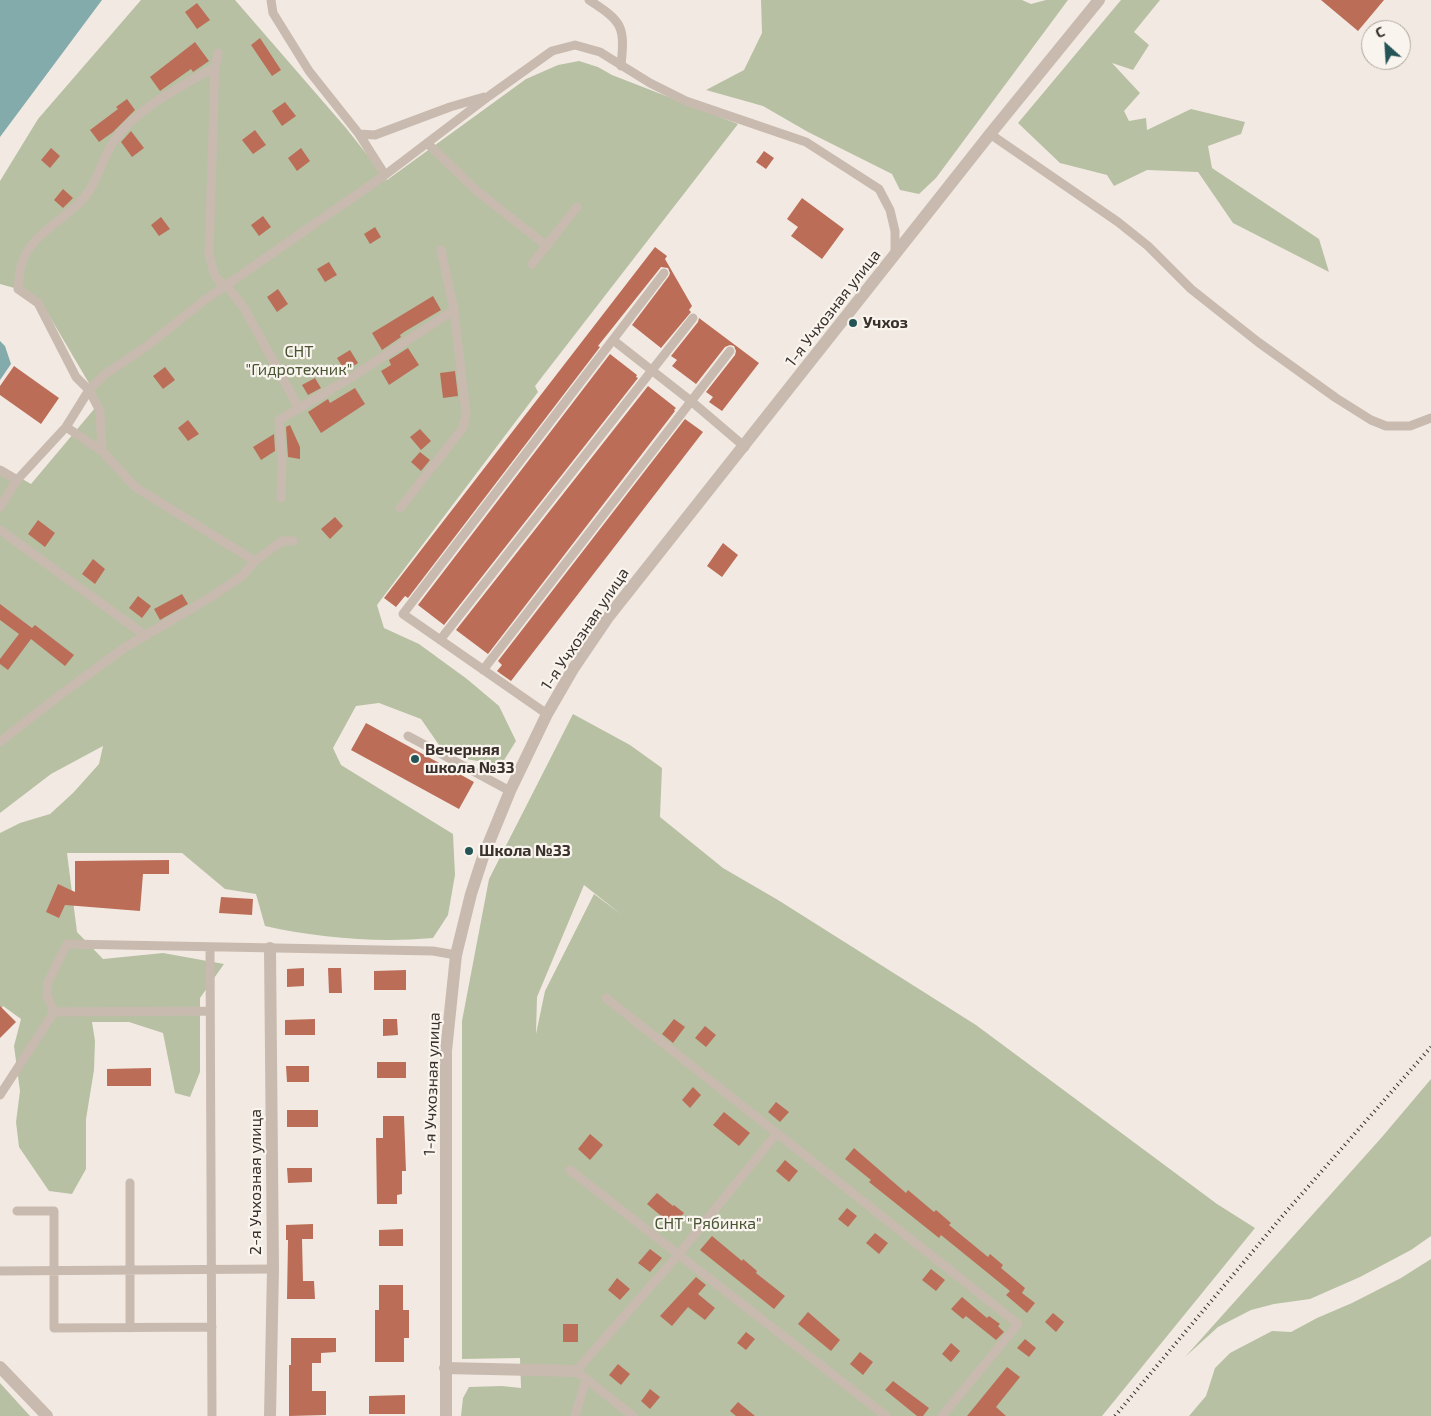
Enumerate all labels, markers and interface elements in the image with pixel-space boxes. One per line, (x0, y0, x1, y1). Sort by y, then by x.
north arrow (1361, 20, 1411, 70)
text: С (1372, 23, 1387, 41)
street label: 1-я Учхозная улица (781, 246, 885, 370)
place label: Учхоз (863, 313, 908, 333)
marker: Учхоз (847, 317, 859, 329)
park label: СНТ "Гидротехник" (246, 342, 352, 380)
street label: 1-я Учхозная улица (537, 564, 633, 694)
place label: Вечерняя школа №33 (425, 740, 515, 778)
marker: Вечерняя школа №33 (409, 753, 421, 765)
place label: Школа №33 (479, 841, 571, 861)
marker: Школа №33 (463, 845, 475, 857)
street label: 1-я Учхозная улица (420, 1012, 444, 1156)
street label: 2-я Учхозная улица (246, 1109, 266, 1255)
park label: СНТ "Рябинка" (654, 1214, 762, 1234)

